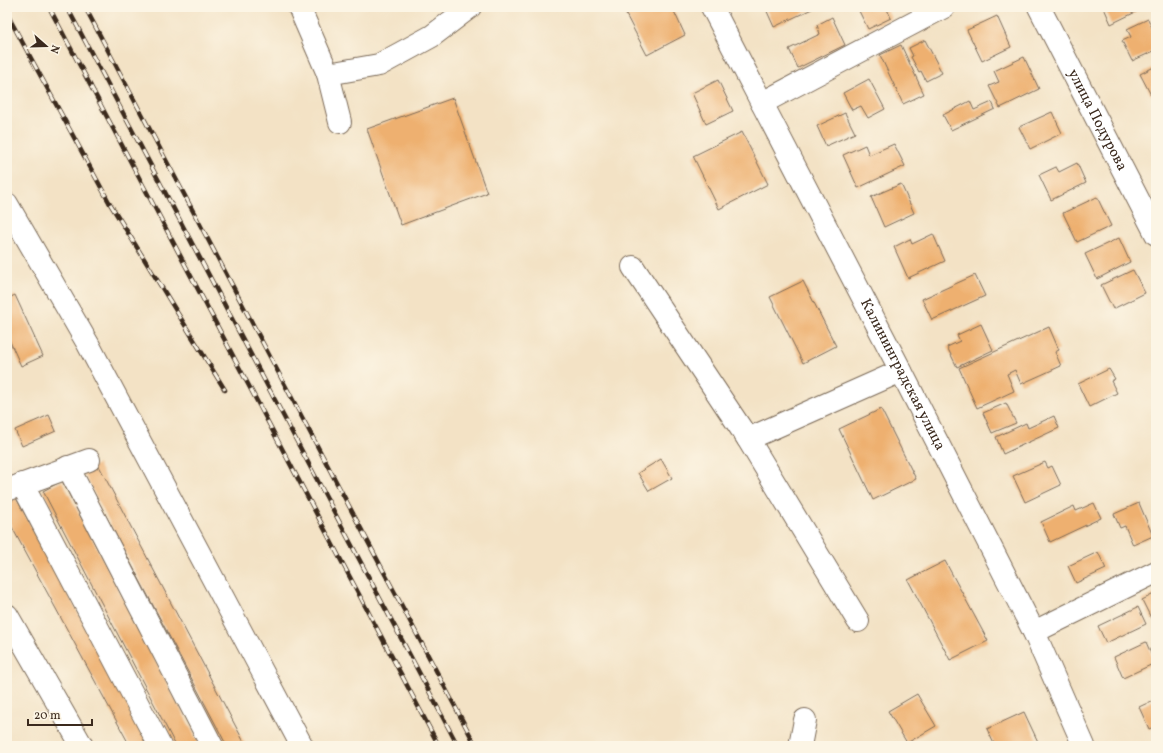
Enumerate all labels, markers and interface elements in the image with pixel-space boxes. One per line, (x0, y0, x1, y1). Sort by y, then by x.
north arrow (26, 26, 66, 66)
text: N (46, 43, 62, 55)
street label: улица Подурова (1062, 65, 1132, 175)
street label: Калининградская улица (855, 295, 950, 454)
scale bar (28, 701, 92, 727)
text: 20 m (34, 708, 61, 724)

